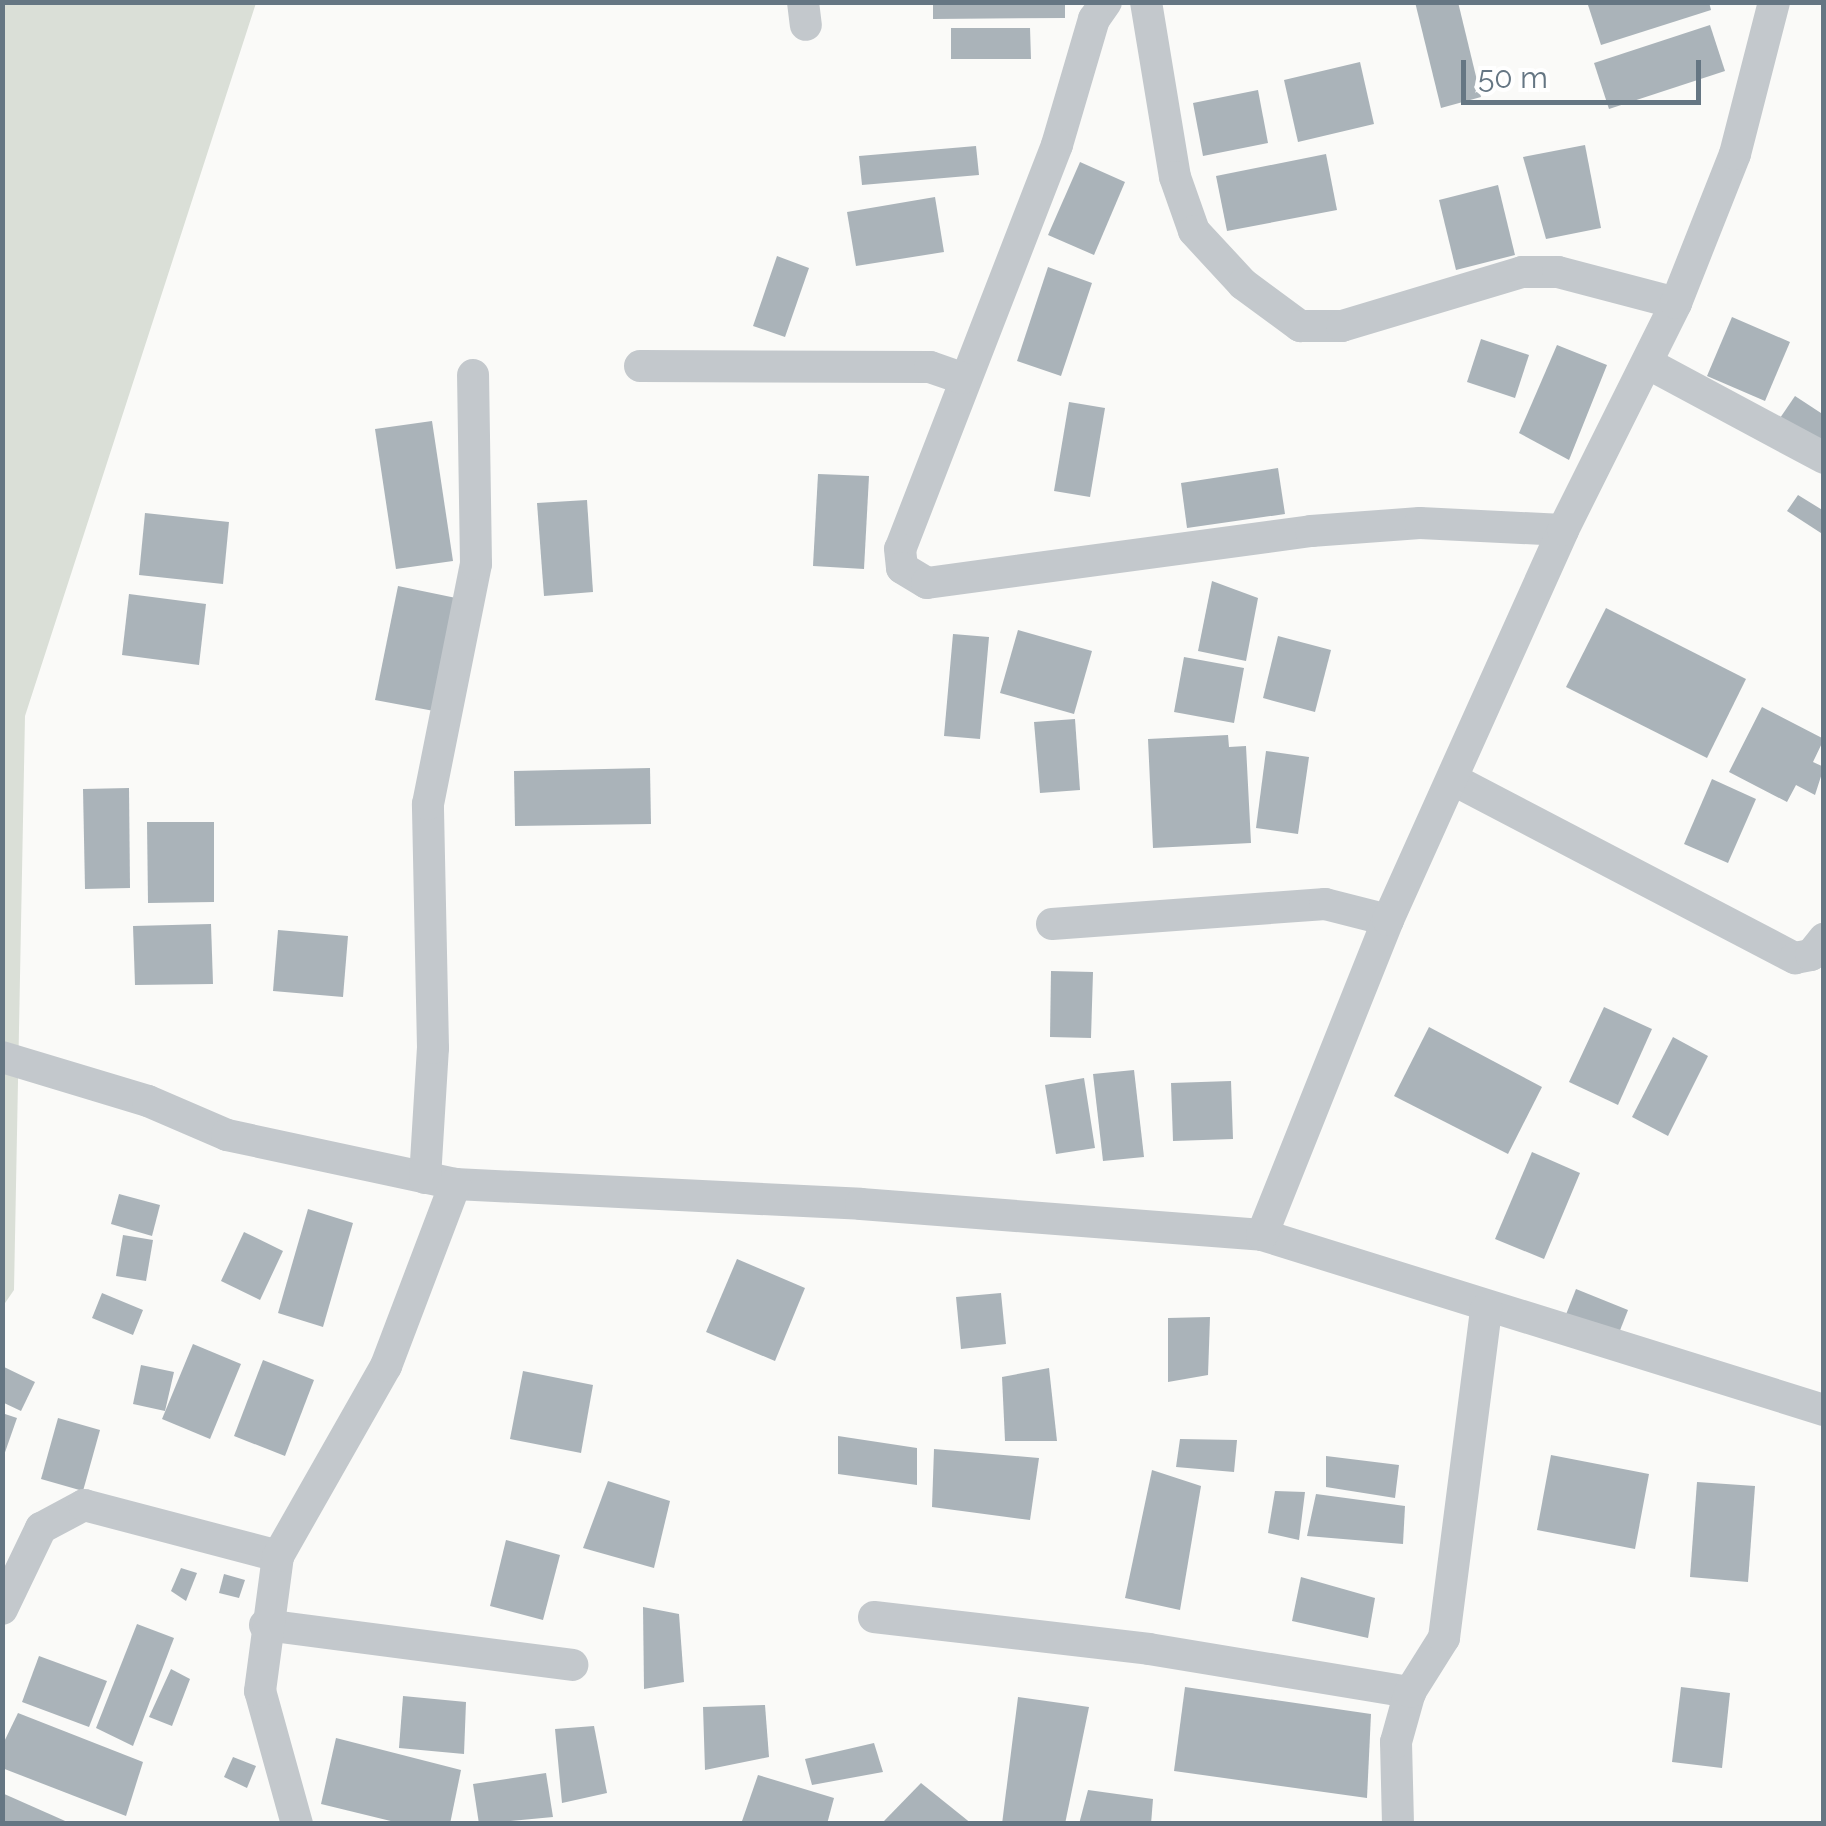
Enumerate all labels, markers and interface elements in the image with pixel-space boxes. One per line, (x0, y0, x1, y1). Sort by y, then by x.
scale bar (1466, 40, 1706, 102)
text: 50 m (1478, 60, 1548, 95)

